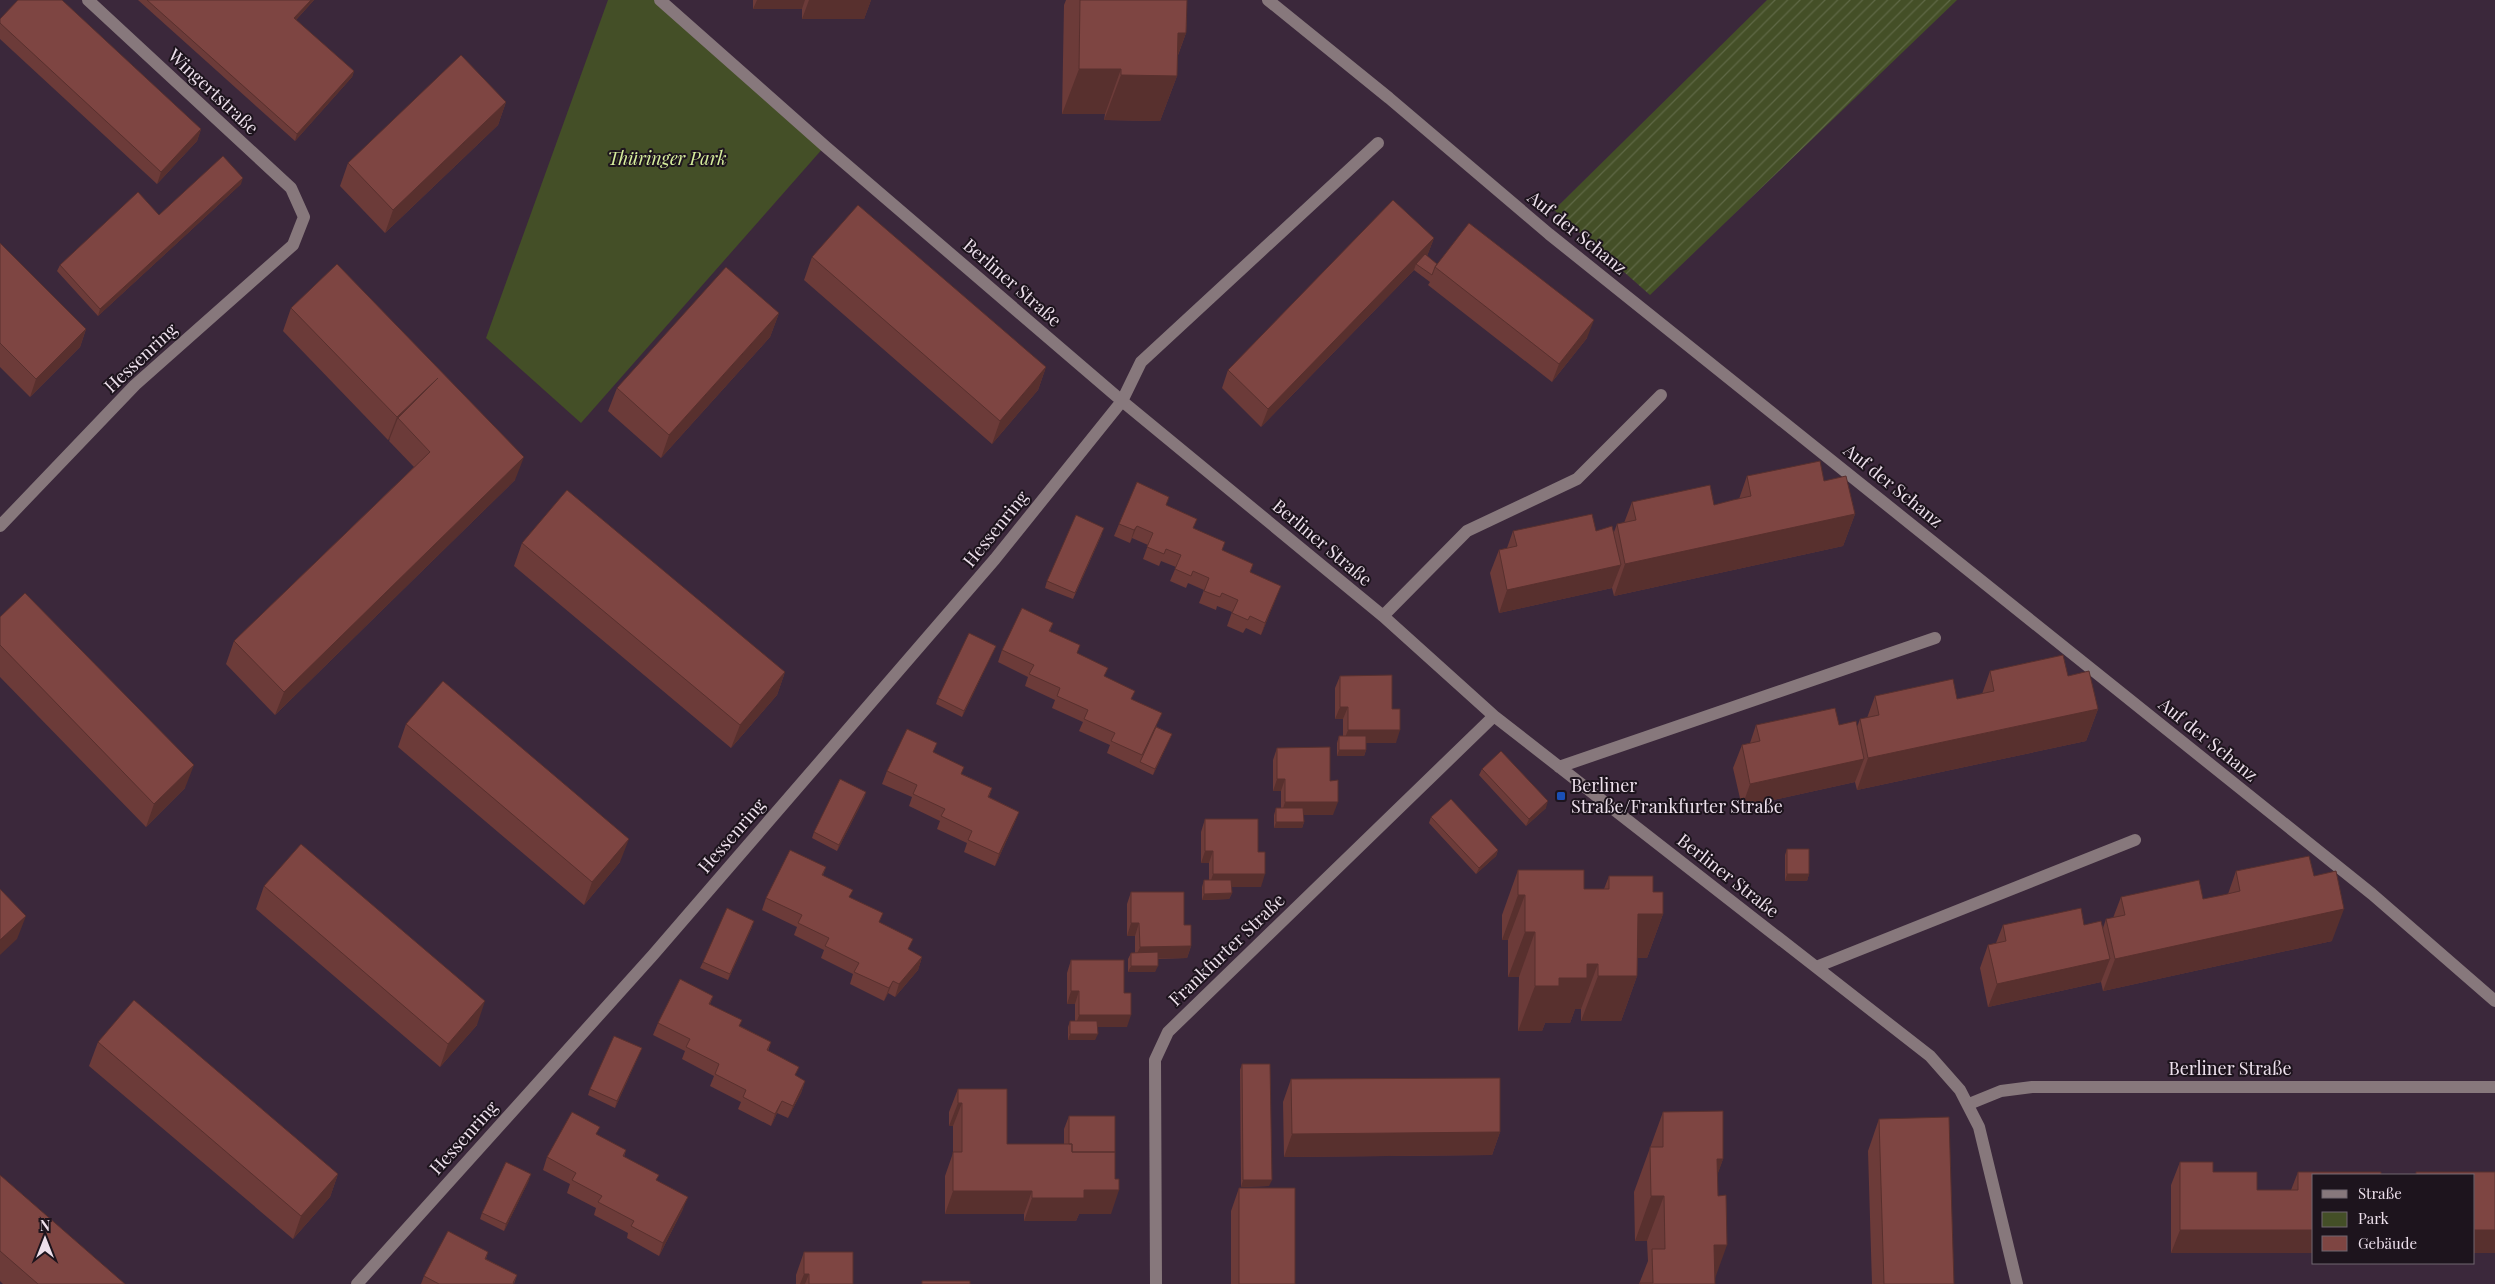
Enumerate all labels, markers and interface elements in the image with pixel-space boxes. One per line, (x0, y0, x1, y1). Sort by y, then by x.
street label: Wingertstraße (163, 42, 264, 139)
park label: Thüringer Park (607, 146, 727, 170)
street label: Auf der Schanz (1522, 184, 1632, 280)
street label: Berliner Straße (958, 233, 1067, 332)
street label: Hessenring (99, 317, 182, 397)
street label: Auf der Schanz (1838, 437, 1948, 533)
street label: Hessenring (957, 485, 1034, 572)
street label: Berliner Straße (1268, 493, 1377, 591)
street label: Auf der Schanz (2153, 691, 2263, 787)
place label: Berliner Straße/Frankfurter Straße (1571, 773, 1783, 818)
marker: Berliner Straße/Frankfurter Straße (1555, 790, 1567, 802)
street label: Hessenring (692, 792, 771, 878)
street label: Berliner Straße (1673, 828, 1784, 923)
street label: Frankfurter Straße (1163, 888, 1290, 1011)
street label: Berliner Straße (2168, 1056, 2292, 1080)
street label: Hessenring (424, 1095, 503, 1179)
legend (2312, 1174, 2475, 1264)
text: Straße (2358, 1183, 2402, 1203)
text: Park (2358, 1208, 2390, 1228)
north arrow (20, 1214, 70, 1264)
text: N (40, 1216, 50, 1235)
text: Gebäude (2358, 1233, 2417, 1253)

